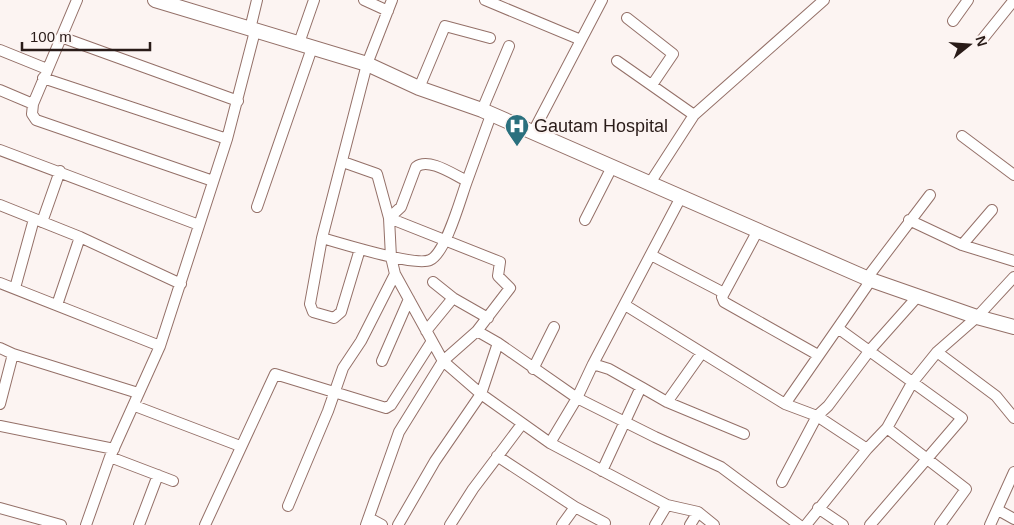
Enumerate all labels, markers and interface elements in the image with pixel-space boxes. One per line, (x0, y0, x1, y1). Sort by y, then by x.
scale bar (22, 20, 150, 52)
north arrow (944, 20, 994, 70)
text: 100 m (30, 28, 72, 45)
text: N (972, 34, 991, 48)
hospital icon: Gautam Hospital (504, 113, 530, 147)
place label: Gautam Hospital (534, 116, 668, 136)

